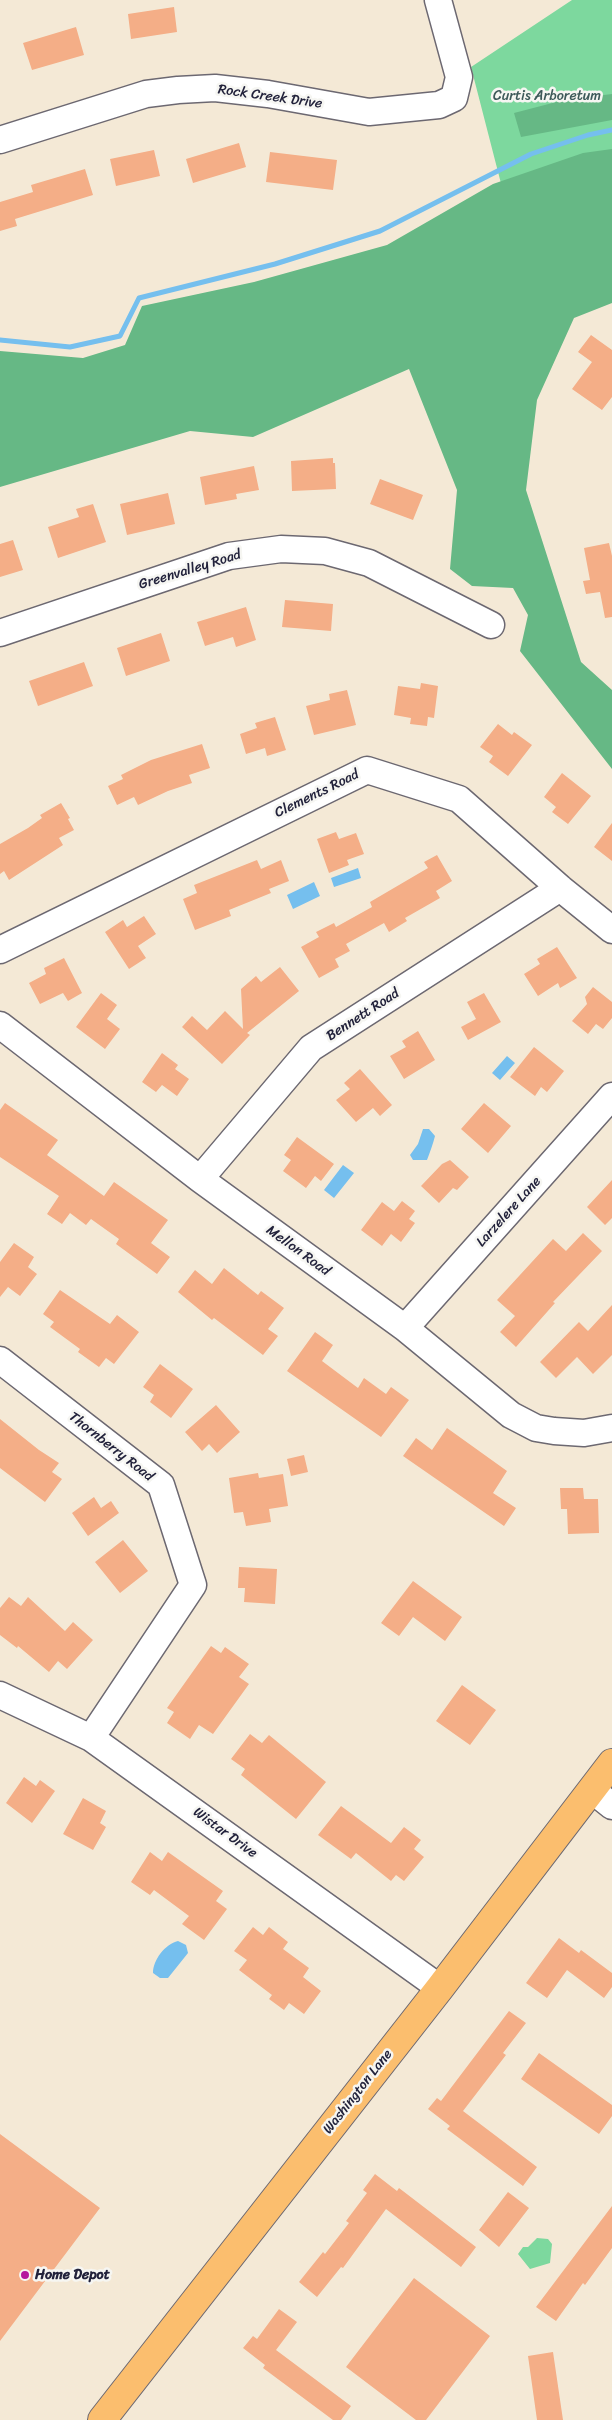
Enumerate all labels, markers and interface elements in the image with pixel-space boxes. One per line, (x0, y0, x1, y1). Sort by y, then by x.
street label: Rock Creek Drive (217, 81, 323, 113)
park label: Curtis Arboretum (493, 88, 601, 104)
street label: Greenvalley Road (137, 546, 243, 594)
street label: Clements Road (272, 766, 362, 822)
street label: Bennett Road (323, 985, 403, 1045)
street label: Larzelere Lane (473, 1173, 545, 1251)
street label: Mellon Road (263, 1222, 333, 1280)
street label: Thornberry Road (65, 1409, 157, 1485)
street label: Wistar Drive (190, 1804, 260, 1862)
street label: Washington Lane (320, 2046, 396, 2138)
place label: Home Depot (35, 2267, 110, 2283)
marker: Home Depot (19, 2269, 31, 2281)

